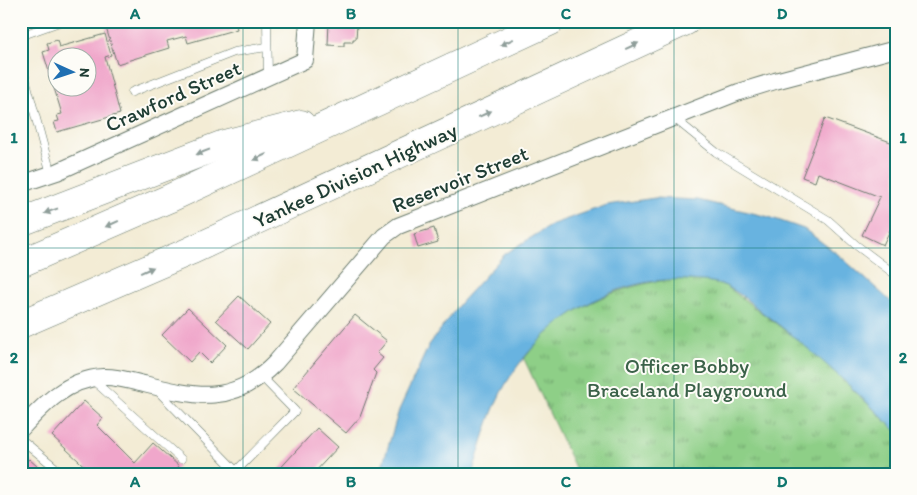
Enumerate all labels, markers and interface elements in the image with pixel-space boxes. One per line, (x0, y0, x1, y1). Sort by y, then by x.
text: A (129, 4, 141, 23)
text: B (346, 4, 357, 23)
text: C (561, 4, 572, 23)
text: D (777, 4, 788, 23)
one-way arrow (500, 38, 514, 46)
one-way arrow (625, 42, 639, 50)
north arrow (48, 48, 98, 98)
street label: Crawford Street (101, 55, 245, 137)
text: N (76, 67, 93, 78)
one-way arrow (478, 110, 492, 118)
street label: Yankee Division Highway (249, 117, 461, 233)
text: 1 (10, 128, 18, 147)
text: 1 (899, 128, 907, 147)
street label: Reservoir Street (388, 140, 532, 218)
one-way arrow (195, 149, 210, 156)
one-way arrow (253, 153, 267, 161)
one-way arrow (43, 207, 58, 215)
one-way arrow (105, 220, 119, 228)
one-way arrow (140, 266, 154, 274)
text: 2 (10, 348, 19, 367)
text: 2 (899, 348, 908, 367)
park label: Officer Bobby Braceland Playground (587, 353, 787, 402)
text: A (129, 472, 141, 491)
text: B (346, 472, 357, 491)
text: C (561, 472, 572, 491)
text: D (777, 472, 788, 491)

